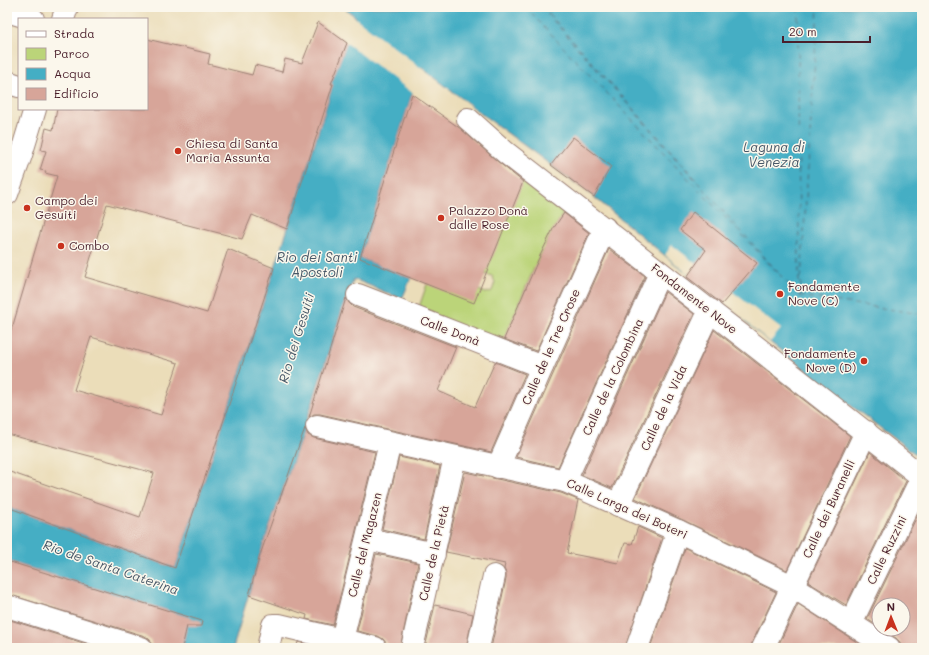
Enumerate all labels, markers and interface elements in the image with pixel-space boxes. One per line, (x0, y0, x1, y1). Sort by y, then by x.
legend (18, 18, 148, 110)
scale bar (783, 18, 870, 44)
text: 20 m (789, 23, 817, 39)
text: Strada (54, 25, 95, 41)
text: Parco (54, 45, 89, 61)
text: Acqua (54, 65, 91, 81)
text: Edificio (54, 85, 98, 101)
place label: Chiesa di Santa Maria Assunta (186, 135, 278, 165)
water label: Laguna di Venezia (743, 138, 805, 170)
marker: Chiesa di Santa Maria Assunta (173, 146, 183, 156)
place label: Campo dei Gesuiti (35, 192, 98, 222)
place label: Palazzo Donà dalle Rose (449, 202, 528, 232)
marker: Campo dei Gesuiti (22, 203, 32, 213)
marker: Palazzo Donà dalle Rose (436, 213, 446, 223)
place label: Combo (69, 237, 109, 253)
marker: Combo (56, 241, 66, 251)
water label: Rio dei Santi Apostoli (277, 248, 357, 280)
street label: Fondamente Nove (648, 259, 741, 337)
place label: Fondamente Nove (C) (788, 278, 860, 308)
street label: Calle de le Tre Crose (517, 286, 583, 407)
marker: Fondamente Nove (C) (775, 289, 785, 299)
water label: Rio dei Gesuiti (274, 291, 317, 385)
street label: Calle Donà (418, 311, 483, 349)
street label: Calle de la Colombina (578, 315, 646, 438)
place label: Fondamente Nove (D) (784, 345, 856, 375)
marker: Fondamente Nove (D) (859, 356, 869, 366)
street label: Calle de la Vida (636, 362, 690, 453)
street label: Calle dei Buranelli (798, 457, 858, 561)
street label: Calle Larga dei Boteri (564, 474, 690, 542)
street label: Calle del Magazen (343, 491, 385, 599)
street label: Calle de la Pietà (414, 503, 452, 602)
street label: Calle Ruzzini (862, 512, 910, 587)
water label: Rio de Santa Caterina (41, 535, 181, 598)
north arrow (871, 597, 911, 637)
text: N (887, 599, 895, 614)

